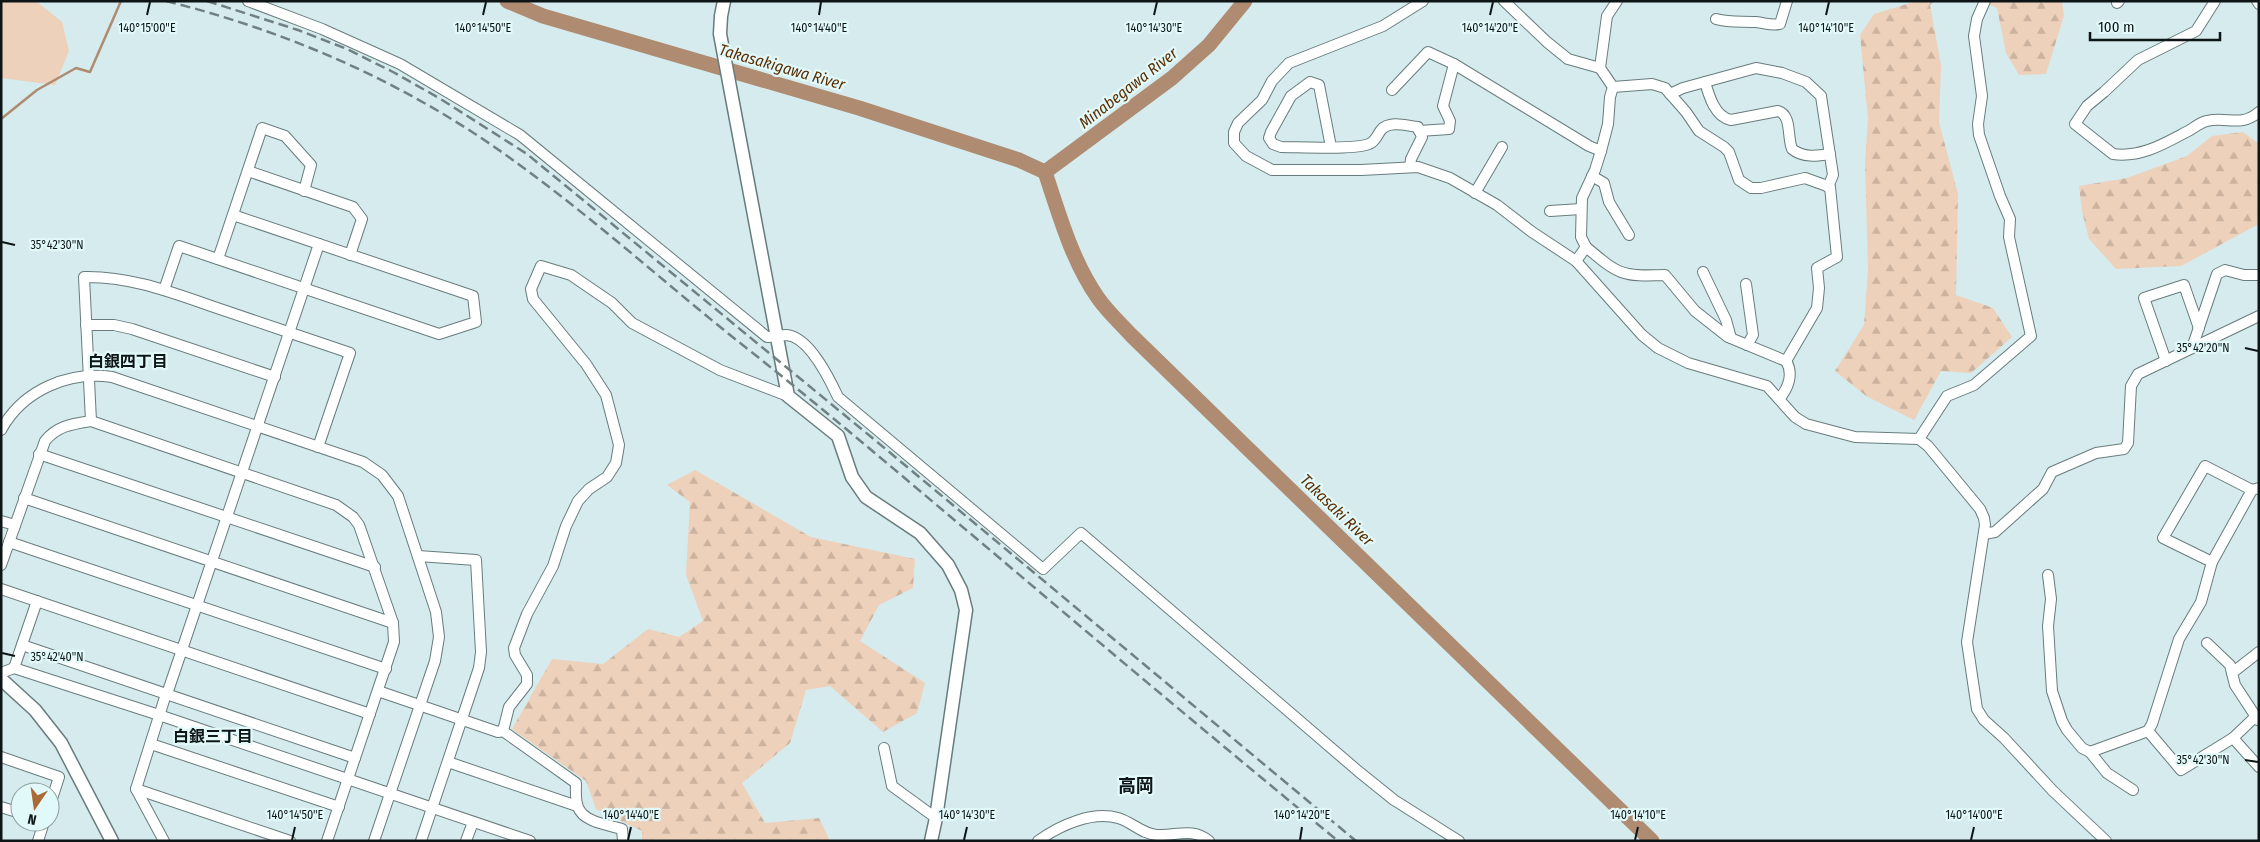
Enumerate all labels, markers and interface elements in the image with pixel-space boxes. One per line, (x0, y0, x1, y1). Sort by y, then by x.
scale bar (2090, 10, 2220, 42)
text: 100 m (2098, 18, 2135, 36)
text: 140°15'00"E (118, 21, 176, 35)
text: 140°14'50"E (455, 21, 512, 35)
text: 140°14'40"E (791, 21, 848, 35)
text: 140°14'30"E (1126, 21, 1183, 35)
text: 140°14'20"E (1462, 21, 1518, 35)
text: 140°14'10"E (1798, 21, 1854, 35)
water label: Takasakigawa River (717, 40, 848, 94)
water label: Minabegawa River (1075, 43, 1181, 132)
text: 35°42'30"N (30, 238, 84, 252)
text: 35°42'20"N (2176, 341, 2230, 355)
district label: 白銀四丁目 (88, 352, 168, 371)
water label: Takasaki River (1296, 470, 1378, 550)
text: 35°42'40"N (30, 650, 84, 664)
district label: 白銀三丁目 (173, 727, 253, 746)
text: 35°42'30"N (2176, 753, 2230, 767)
district label: 高岡 (1118, 775, 1154, 797)
north arrow (10, 782, 60, 832)
text: 140°14'50"E (267, 808, 324, 822)
text: 140°14'40"E (603, 808, 660, 822)
text: 140°14'30"E (939, 808, 996, 822)
text: 140°14'20"E (1274, 808, 1330, 822)
text: 140°14'10"E (1610, 808, 1666, 822)
text: 140°14'00"E (1945, 808, 2003, 822)
text: N (26, 810, 38, 828)

